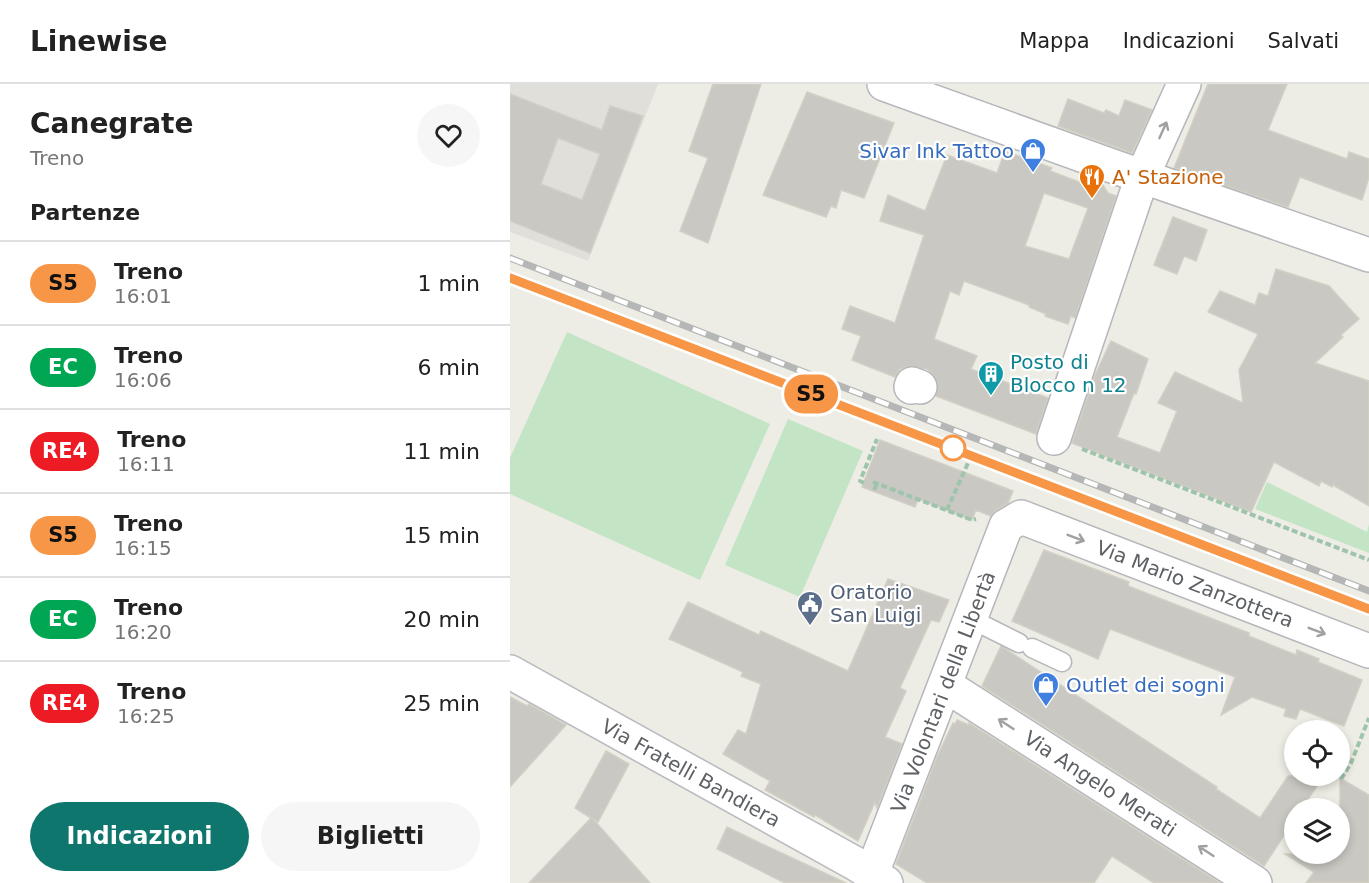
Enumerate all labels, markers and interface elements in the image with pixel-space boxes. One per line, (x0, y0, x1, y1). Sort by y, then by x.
text: Linewise (30, 25, 167, 58)
text: Mappa (1019, 29, 1090, 53)
text: Indicazioni (1123, 29, 1235, 53)
text: Salvati (1268, 29, 1339, 53)
button: heart (417, 104, 480, 167)
text: Canegrate (30, 107, 194, 140)
one-way arrow (1158, 122, 1169, 140)
shop icon: Sivar Ink Tattoo (1018, 136, 1048, 174)
place label: Sivar Ink Tattoo (859, 139, 1014, 163)
text: Treno (30, 146, 84, 170)
restaurant icon: A' Stazione (1077, 162, 1107, 200)
place label: A' Stazione (1112, 165, 1224, 189)
text: Partenze (30, 200, 140, 225)
text: Treno (114, 259, 183, 284)
text: S5 (48, 271, 78, 295)
text: 1 min (418, 271, 480, 296)
text: 16:01 (114, 284, 172, 308)
text: Treno (114, 343, 183, 368)
place label: Posto di Blocco n 12 (1010, 350, 1127, 397)
text: EC (48, 355, 78, 379)
text: 6 min (418, 355, 480, 380)
building icon: Posto di Blocco n 12 (976, 359, 1006, 397)
text: 16:06 (114, 368, 172, 392)
line badge: S5 (784, 374, 838, 414)
text: S5 (796, 382, 826, 406)
text: Treno (117, 427, 186, 452)
unlabelled marker (940, 435, 966, 461)
text: RE4 (42, 439, 87, 463)
text: 11 min (404, 439, 480, 464)
text: 16:11 (117, 452, 175, 476)
text: Treno (114, 511, 183, 536)
text: S5 (48, 523, 78, 547)
text: 15 min (404, 523, 480, 548)
one-way arrow (1066, 534, 1084, 545)
street label: Via Mario Zanzottera (1093, 535, 1297, 633)
text: 16:15 (114, 536, 172, 560)
street label: Via Volontari della Libertà (886, 568, 1000, 816)
place label: Oratorio San Luigi (830, 580, 921, 627)
public building icon: Oratorio San Luigi (795, 589, 825, 627)
text: Treno (114, 595, 183, 620)
text: EC (48, 607, 78, 631)
text: 20 min (404, 607, 480, 632)
text: 16:20 (114, 620, 172, 644)
one-way arrow (1307, 626, 1326, 637)
shop icon: Outlet dei sogni (1031, 670, 1061, 708)
place label: Outlet dei sogni (1066, 673, 1225, 697)
text: Treno (117, 679, 186, 704)
text: RE4 (42, 691, 87, 715)
text: 25 min (404, 691, 480, 716)
text: 16:25 (117, 704, 175, 728)
street label: Via Fratelli Bandiera (597, 714, 785, 832)
one-way arrow (998, 718, 1015, 730)
map controls (1284, 720, 1350, 864)
button: locate (1284, 720, 1350, 786)
street label: Via Angelo Merati (1020, 726, 1180, 842)
button: layers (1284, 798, 1350, 864)
button: Indicazioni (30, 802, 249, 871)
button: Biglietti (261, 802, 480, 871)
one-way arrow (1198, 845, 1215, 857)

